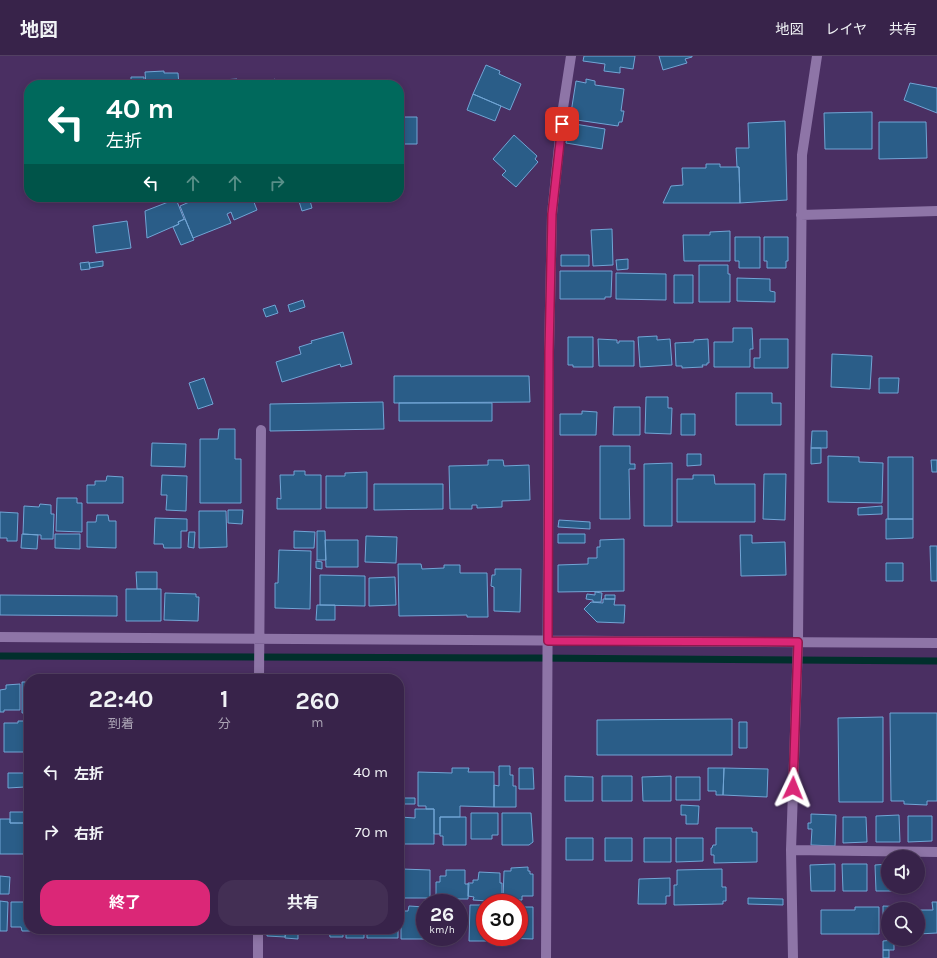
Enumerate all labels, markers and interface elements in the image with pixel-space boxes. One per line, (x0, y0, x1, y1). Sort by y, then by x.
text: 地図 (20, 19, 58, 41)
text: 地図 (775, 21, 803, 38)
text: レイヤ (825, 21, 867, 38)
text: 共有 (889, 21, 917, 38)
text: 40 m (106, 92, 174, 125)
icon: left (40, 96, 92, 148)
pin (545, 107, 579, 141)
icon: arrive (551, 113, 573, 135)
text: 左折 (106, 130, 142, 152)
icon: left (140, 172, 162, 194)
icon: ahead (182, 172, 204, 194)
icon: ahead (224, 172, 246, 194)
icon: right (266, 172, 288, 194)
text: 22:40 (88, 685, 153, 713)
text: 1 (220, 685, 229, 713)
text: 260 (295, 687, 340, 715)
text: m (311, 715, 323, 730)
text: 到着 (108, 716, 134, 731)
text: 分 (218, 716, 231, 731)
icon: left (40, 761, 62, 783)
text: 40 m (353, 763, 388, 781)
text: 左折 (74, 765, 104, 783)
position arrow (772, 767, 814, 809)
icon: right (40, 821, 62, 843)
text: 70 m (354, 823, 388, 841)
text: 右折 (74, 825, 104, 843)
map controls (881, 850, 925, 946)
button: sound (881, 850, 925, 894)
button: 終了 (40, 880, 210, 926)
button: 共有 (218, 880, 388, 926)
speed limit sign: 30 (476, 894, 528, 946)
button: search (881, 902, 925, 946)
text: 26 (430, 903, 454, 926)
text: km/h (429, 924, 455, 936)

